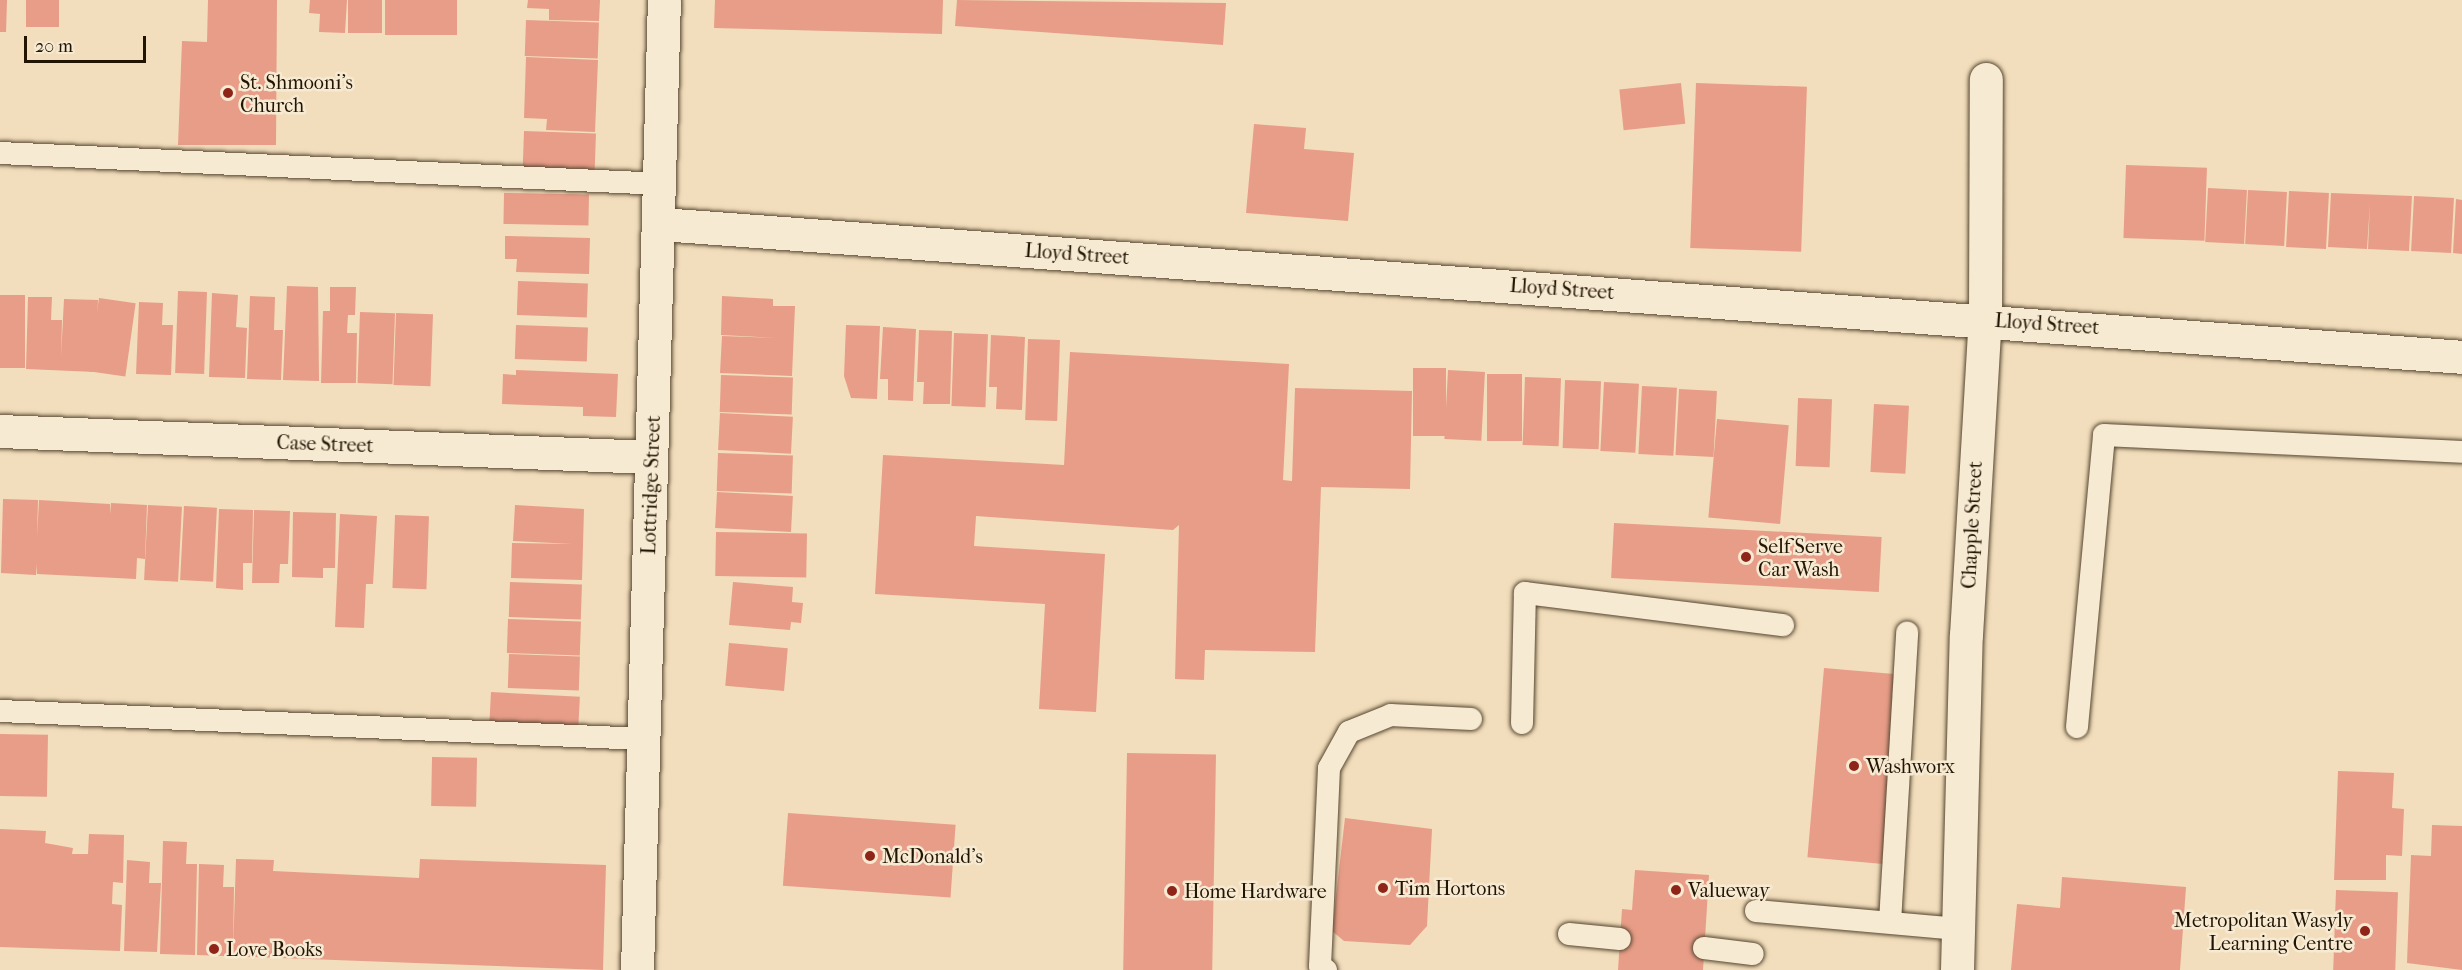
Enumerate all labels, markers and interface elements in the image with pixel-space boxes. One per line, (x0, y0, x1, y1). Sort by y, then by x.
scale bar (27, 24, 148, 62)
text: 20 m (35, 36, 73, 57)
place label: St. Shmooni's Church (240, 70, 353, 117)
marker: St. Shmooni's Church (221, 86, 235, 100)
street label: Lloyd Street (1024, 238, 1130, 270)
street label: Lloyd Street (1509, 273, 1615, 305)
street label: Lloyd Street (1994, 308, 2100, 340)
street label: Lottridge Street (637, 415, 665, 555)
street label: Case Street (276, 430, 374, 458)
street label: Chapple Street (1957, 461, 1987, 589)
place label: Self Serve Car Wash (1758, 534, 1843, 581)
marker: Self Serve Car Wash (1739, 550, 1753, 564)
place label: Washworx (1866, 754, 1955, 778)
marker: Washworx (1847, 759, 1861, 773)
place label: McDonald's (882, 844, 983, 868)
marker: McDonald's (863, 849, 877, 863)
place label: Tim Hortons (1395, 876, 1505, 900)
place label: Valueway (1688, 878, 1770, 902)
place label: Home Hardware (1184, 879, 1327, 903)
marker: Tim Hortons (1376, 881, 1390, 895)
marker: Valueway (1669, 883, 1683, 897)
marker: Home Hardware (1165, 884, 1179, 898)
place label: Metropolitan Wasyly Learning Centre (2174, 908, 2353, 955)
marker: Metropolitan Wasyly Learning Centre (2358, 924, 2372, 938)
place label: Love Books (226, 937, 323, 961)
marker: Love Books (207, 942, 221, 956)

